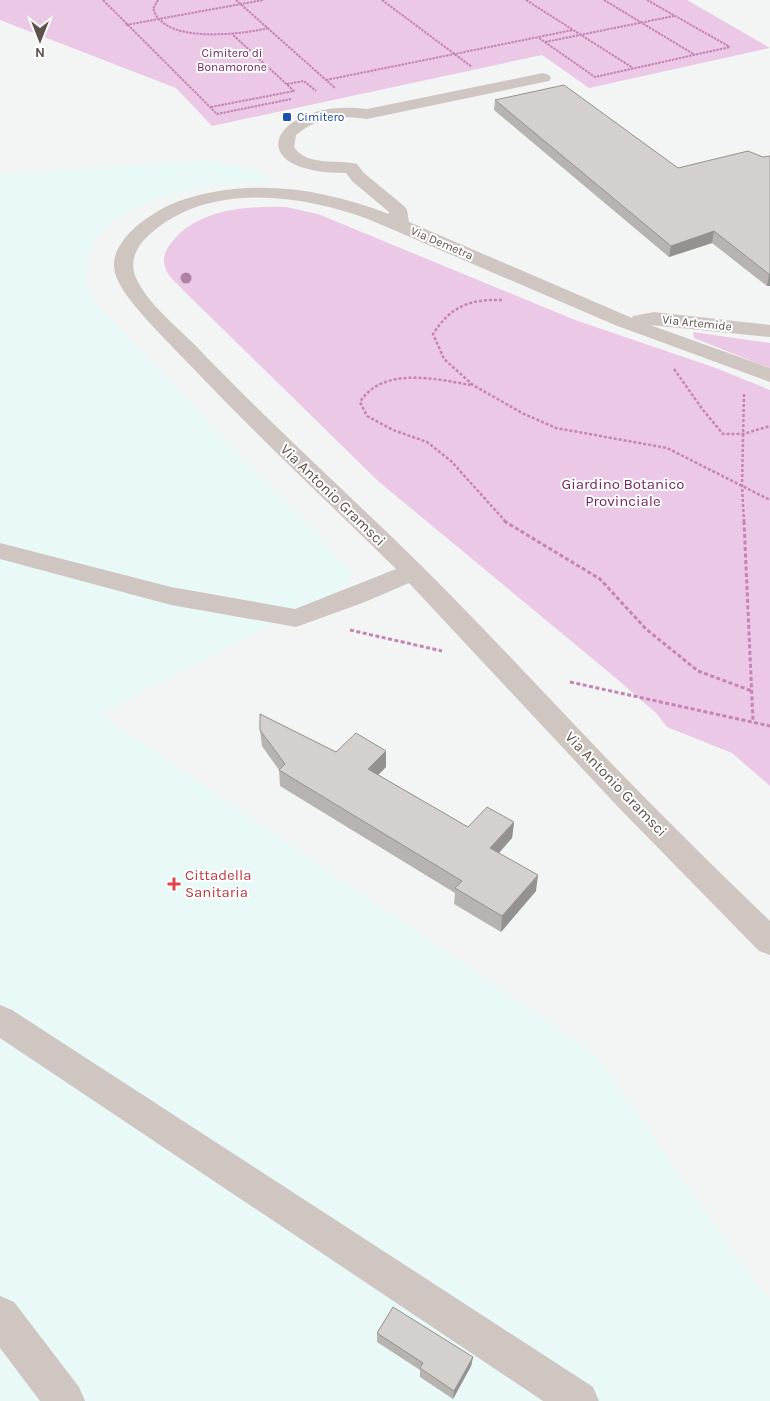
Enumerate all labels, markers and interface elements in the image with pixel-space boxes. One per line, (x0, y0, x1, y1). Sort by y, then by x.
north arrow (15, 15, 65, 65)
text: N (35, 44, 45, 61)
park label: Cimitero di Bonamorone (197, 46, 267, 74)
place label: Cimitero (297, 110, 344, 124)
marker: Cimitero (281, 111, 293, 123)
street label: Via Demetra (409, 224, 475, 262)
street label: Via Artemide (662, 312, 732, 334)
street label: Via Antonio Gramsci (277, 440, 389, 550)
park label: Giardino Botanico Provinciale (562, 475, 684, 510)
street label: Via Antonio Gramsci (561, 728, 671, 840)
place label: Cittadella Sanitaria (185, 866, 251, 901)
marker: Cittadella Sanitaria (167, 877, 181, 891)

